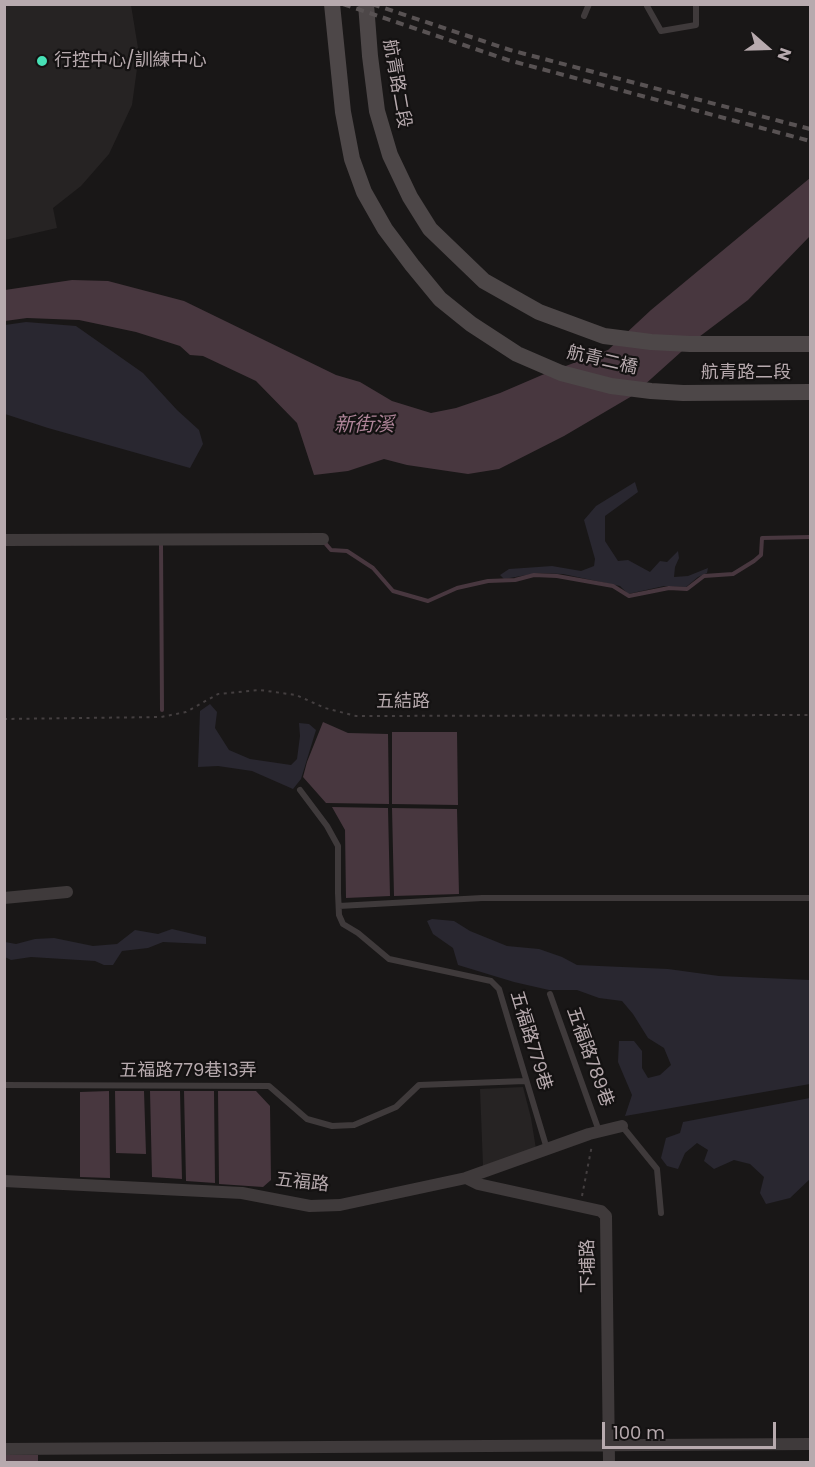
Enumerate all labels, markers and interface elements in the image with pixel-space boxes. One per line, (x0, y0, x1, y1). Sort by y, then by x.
north arrow (737, 18, 797, 78)
street label: 航青路二段 (378, 38, 414, 130)
text: N (772, 45, 797, 64)
place label: 行控中心/訓練中心 (54, 50, 207, 72)
marker: 行控中心/訓練中心 (35, 54, 49, 68)
street label: 航青二橋 (564, 342, 640, 380)
street label: 航青路二段 (701, 362, 791, 384)
water label: 新街溪 (334, 414, 394, 438)
street label: 五結路 (376, 691, 430, 713)
street label: 五福路779巷 (505, 989, 555, 1093)
street label: 五福路789巷 (561, 1004, 617, 1110)
street label: 五福路779巷13弄 (119, 1060, 257, 1082)
street label: 五福路 (274, 1169, 330, 1197)
street label: 下埔路 (578, 1239, 600, 1293)
scale bar (605, 1410, 779, 1448)
text: 100 m (613, 1420, 665, 1445)

